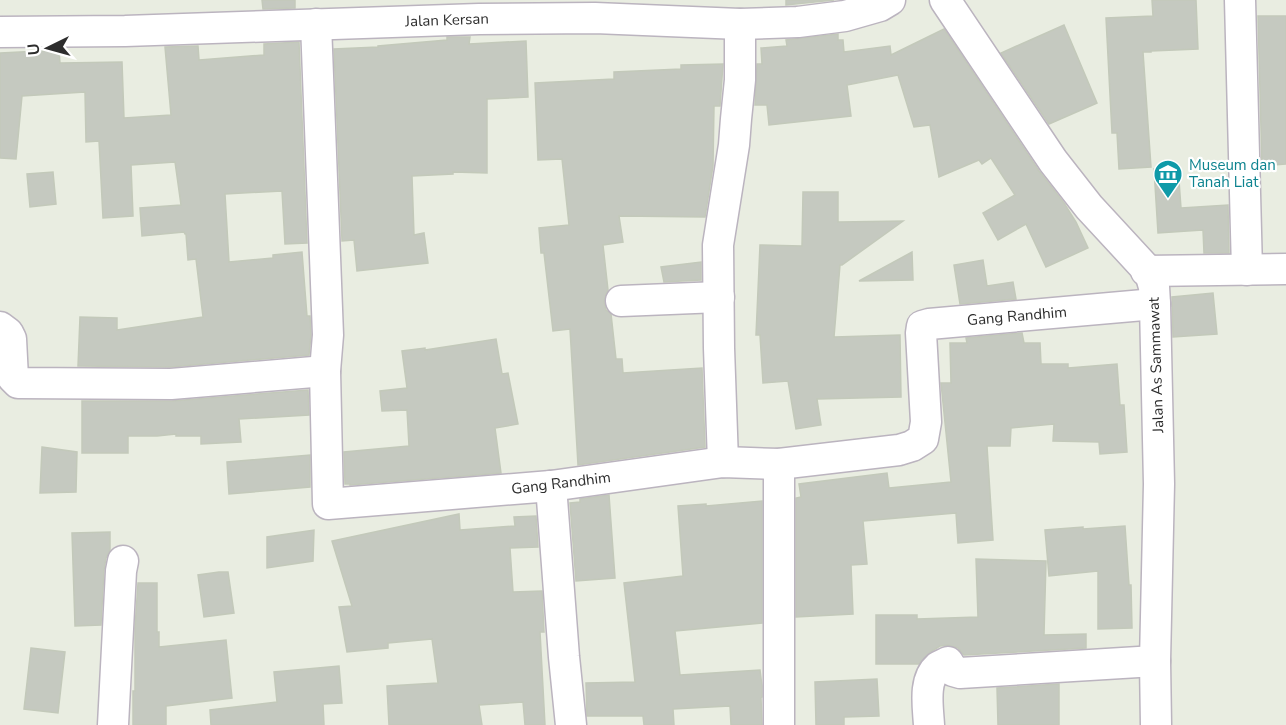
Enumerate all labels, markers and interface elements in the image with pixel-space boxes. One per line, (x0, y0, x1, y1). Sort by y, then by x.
street label: Jalan Kersan (404, 9, 489, 31)
north arrow (18, 18, 78, 78)
text: U (23, 42, 46, 56)
place label: Museum dan Tanah Liat (1189, 155, 1276, 192)
museum icon: Museum dan Tanah Liat (1152, 158, 1184, 200)
street label: Jalan As Sammawat (1144, 296, 1168, 434)
street label: Gang Randhim (966, 302, 1068, 330)
street label: Gang Randhim (510, 467, 612, 499)

